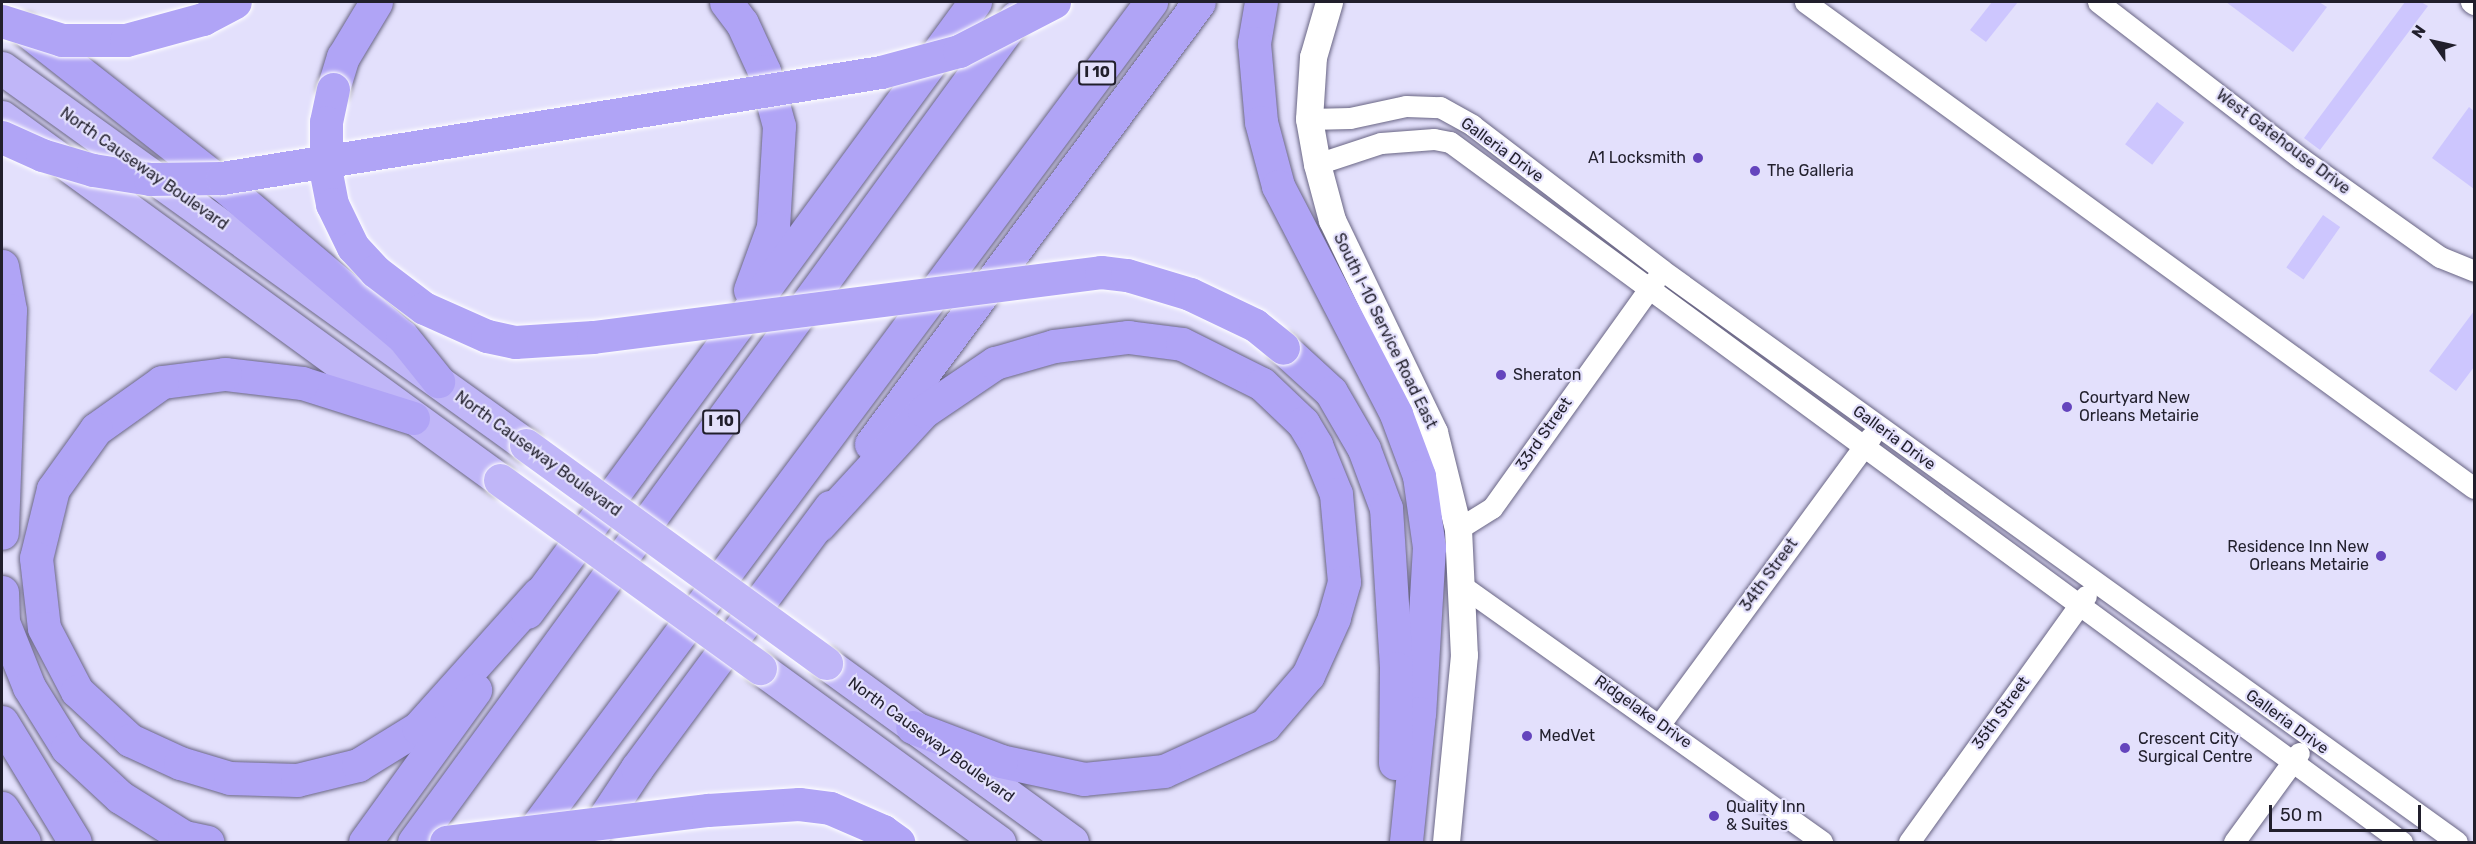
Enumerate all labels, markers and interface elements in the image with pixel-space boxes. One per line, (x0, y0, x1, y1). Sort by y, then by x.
north arrow (2404, 12, 2464, 72)
text: N (2408, 22, 2430, 42)
road number: I 10 (1078, 61, 1116, 85)
street label: West Gatehouse Drive (2212, 85, 2354, 199)
street label: North Causeway Boulevard (56, 103, 232, 235)
street label: Galleria Drive (1457, 114, 1547, 186)
place label: A1 Locksmith (1588, 148, 1686, 168)
marker: A1 Locksmith (1691, 151, 1705, 165)
place label: The Galleria (1767, 161, 1854, 181)
marker: The Galleria (1748, 164, 1762, 178)
street label: South I-10 Service Road East (1329, 230, 1441, 432)
place label: Sheraton (1513, 365, 1581, 385)
marker: Sheraton (1494, 368, 1508, 382)
street label: North Causeway Boulevard (451, 387, 625, 521)
place label: Courtyard New Orleans Metairie (2079, 388, 2199, 426)
street label: 33rd Street (1512, 394, 1576, 474)
marker: Courtyard New Orleans Metairie (2060, 400, 2074, 414)
street label: Galleria Drive (1849, 402, 1939, 474)
road number: I 10 (702, 410, 740, 434)
street label: 34th Street (1736, 535, 1802, 615)
place label: Residence Inn New Orleans Metairie (2227, 537, 2369, 575)
marker: Residence Inn New Orleans Metairie (2374, 549, 2388, 563)
street label: Ridgelake Drive (1591, 671, 1695, 753)
street label: North Causeway Boulevard (844, 673, 1018, 807)
street label: 35th Street (1968, 673, 2034, 753)
street label: Galleria Drive (2242, 686, 2332, 758)
place label: MedVet (1539, 726, 1595, 746)
marker: MedVet (1520, 729, 1534, 743)
place label: Crescent City Surgical Centre (2138, 729, 2253, 767)
marker: Crescent City Surgical Centre (2116, 739, 2134, 757)
scale bar (2272, 793, 2424, 831)
place label: Quality Inn & Suites (1726, 797, 1806, 835)
text: 50 m (2280, 804, 2323, 826)
marker: Quality Inn & Suites (1707, 809, 1721, 823)

